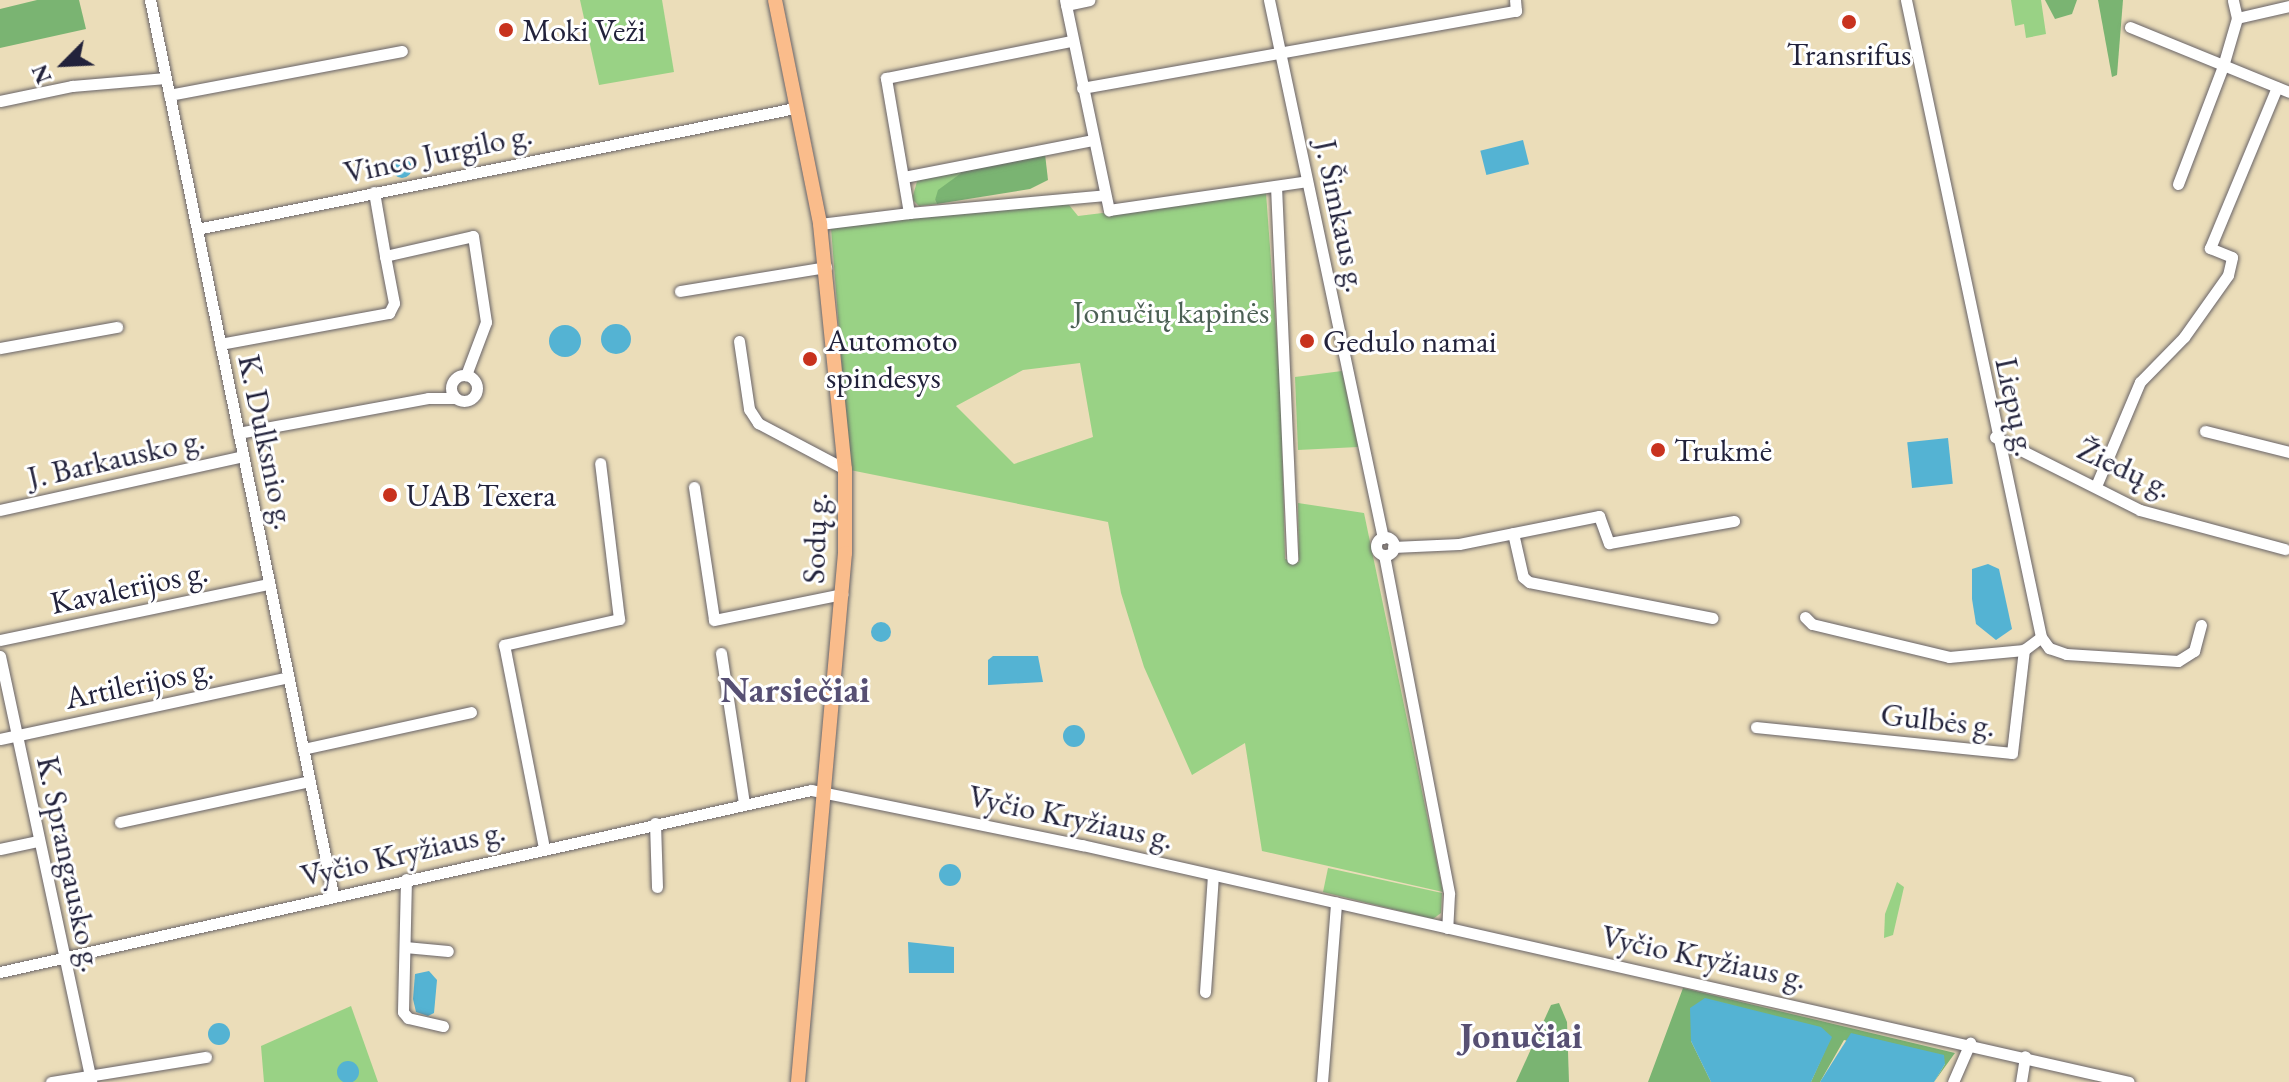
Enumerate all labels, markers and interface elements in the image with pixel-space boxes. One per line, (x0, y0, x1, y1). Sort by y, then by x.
place label: Moki Veži (522, 11, 645, 49)
marker: Transrifus (1840, 13, 1858, 31)
marker: Moki Veži (497, 21, 515, 39)
north arrow (24, 24, 104, 104)
place label: Transrifus (1787, 35, 1911, 73)
text: N (25, 60, 58, 88)
street label: Vinco Jurgilo g. (340, 114, 536, 192)
street label: J. Šimkaus g. (1306, 136, 1376, 296)
park label: Jonučių kapinės (1073, 293, 1269, 331)
place label: Automoto spindesys (826, 322, 958, 397)
place label: Gedulo namai (1323, 322, 1497, 360)
marker: Gedulo namai (1298, 332, 1316, 350)
marker: Automoto spindesys (801, 350, 819, 368)
street label: K. Dulksnio g. (230, 351, 304, 533)
street label: Liepų g. (1987, 354, 2045, 460)
street label: J. Barkausko g. (24, 419, 208, 497)
street label: Žiedų g. (2072, 429, 2178, 507)
place label: Trukmė (1674, 431, 1772, 469)
marker: Trukmė (1649, 441, 1667, 459)
place label: UAB Texera (406, 476, 556, 514)
marker: UAB Texera (381, 486, 399, 504)
street label: Sodų g. (794, 492, 836, 584)
street label: Kavalerijos g. (47, 552, 211, 622)
street label: Artilerijos g. (61, 649, 217, 717)
district label: Narsiečiai (720, 668, 870, 712)
street label: Gulbės g. (1879, 695, 1997, 745)
street label: K. Sprangausko g. (28, 753, 112, 975)
street label: Vyčio Kryžiaus g. (965, 777, 1177, 857)
street label: Vyčio Kryžiaus g. (297, 811, 509, 895)
street label: Vyčio Kryžiaus g. (1598, 917, 1810, 997)
district label: Jonučiai (1459, 1014, 1583, 1058)

